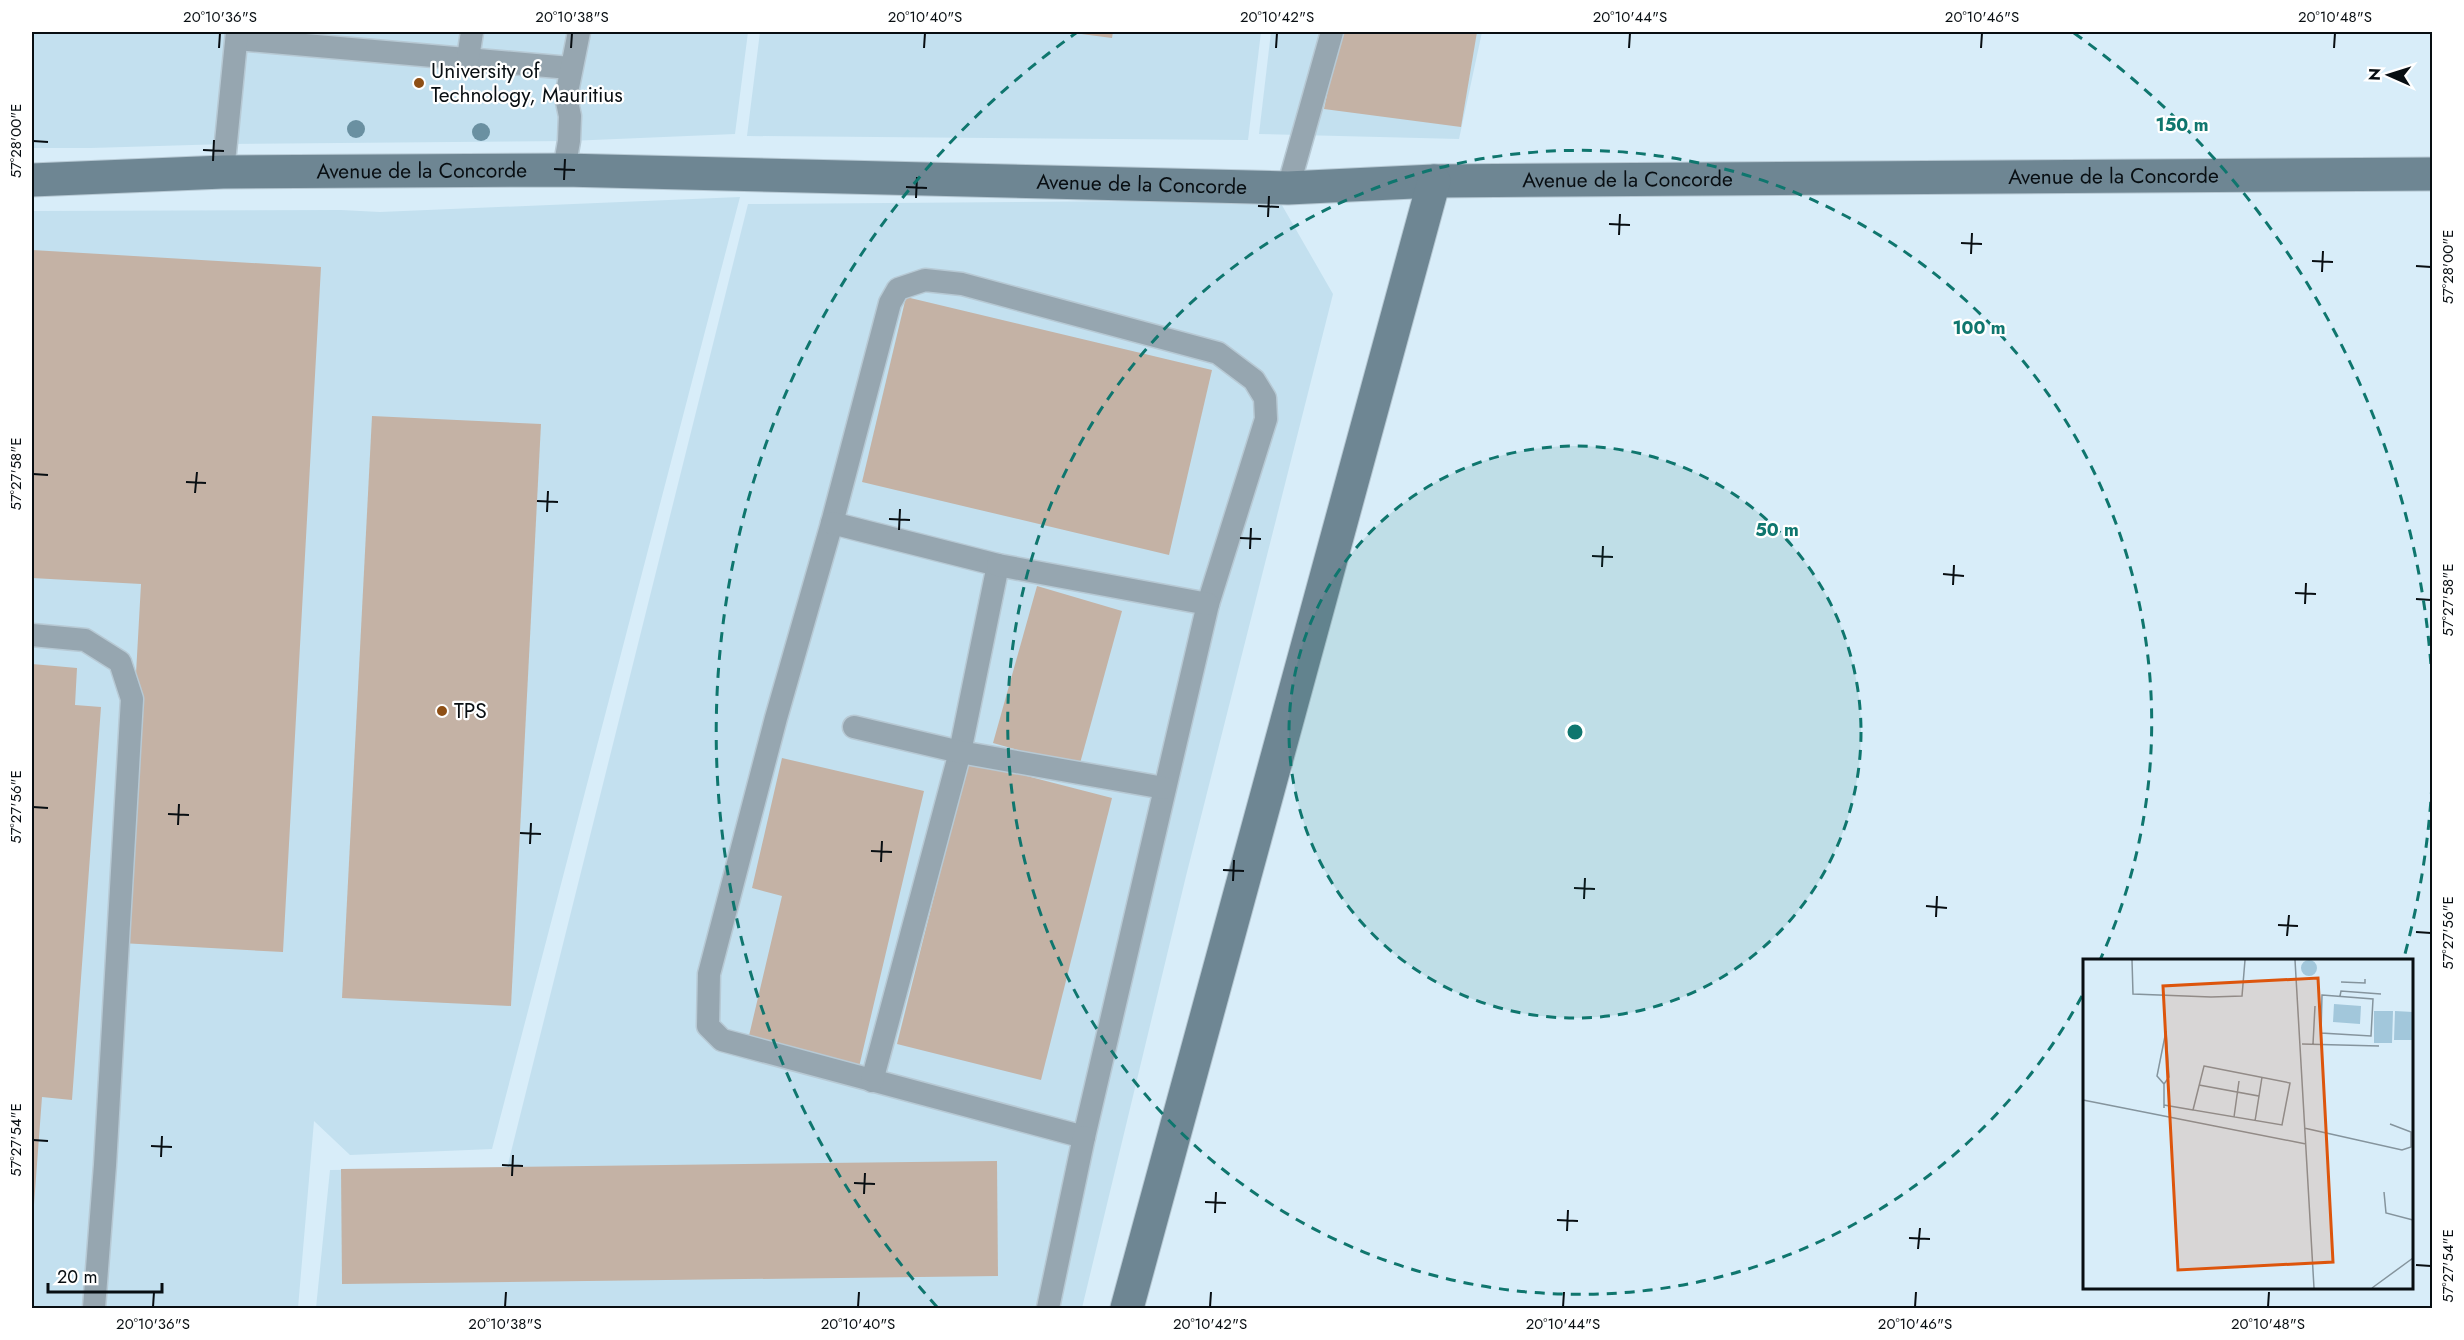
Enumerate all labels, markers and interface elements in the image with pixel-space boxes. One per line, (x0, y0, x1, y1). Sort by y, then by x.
text: 20°10'36"S (183, 6, 257, 28)
text: 20°10'38"S (535, 6, 609, 28)
text: 20°10'40"S (888, 6, 962, 28)
text: 20°10'42"S (1240, 6, 1314, 28)
text: 20°10'44"S (1593, 6, 1667, 28)
text: 20°10'46"S (1945, 6, 2019, 28)
text: 20°10'48"S (2298, 6, 2372, 28)
north arrow (2359, 45, 2419, 105)
place label: University of Technology, Mauritius (431, 56, 623, 110)
text: N (2363, 67, 2386, 81)
marker: University of Technology, Mauritius (412, 76, 426, 90)
text: 57°28'00"E (5, 104, 27, 178)
text: 150 m (2156, 112, 2208, 138)
street label: Avenue de la Concorde (316, 155, 527, 186)
street label: Avenue de la Concorde (2008, 160, 2219, 192)
street label: Avenue de la Concorde (1522, 164, 1733, 195)
street label: Avenue de la Concorde (1036, 167, 1247, 202)
text: 57°28'00"E (2437, 230, 2459, 304)
text: 100 m (1952, 315, 2006, 341)
text: 57°27'58"E (5, 437, 27, 511)
text: 50 m (1755, 517, 1799, 543)
text: 57°27'58"E (2437, 563, 2459, 637)
place label: TPS (454, 696, 487, 726)
marker: TPS (435, 704, 449, 718)
centre of rings (1565, 722, 1585, 742)
text: 57°27'56"E (5, 770, 27, 844)
text: 57°27'56"E (2437, 896, 2459, 970)
inset map (2083, 959, 2413, 1289)
text: 57°27'54"E (5, 1103, 27, 1177)
text: 57°27'54"E (2437, 1229, 2459, 1303)
scale bar (48, 1256, 162, 1294)
text: 20 m (57, 1264, 97, 1290)
text: 20°10'36"S (116, 1313, 190, 1335)
text: 20°10'38"S (468, 1313, 542, 1335)
text: 20°10'40"S (821, 1313, 895, 1335)
text: 20°10'42"S (1173, 1313, 1247, 1335)
text: 20°10'44"S (1526, 1313, 1600, 1335)
text: 20°10'46"S (1878, 1313, 1952, 1335)
text: 20°10'48"S (2231, 1313, 2305, 1335)

